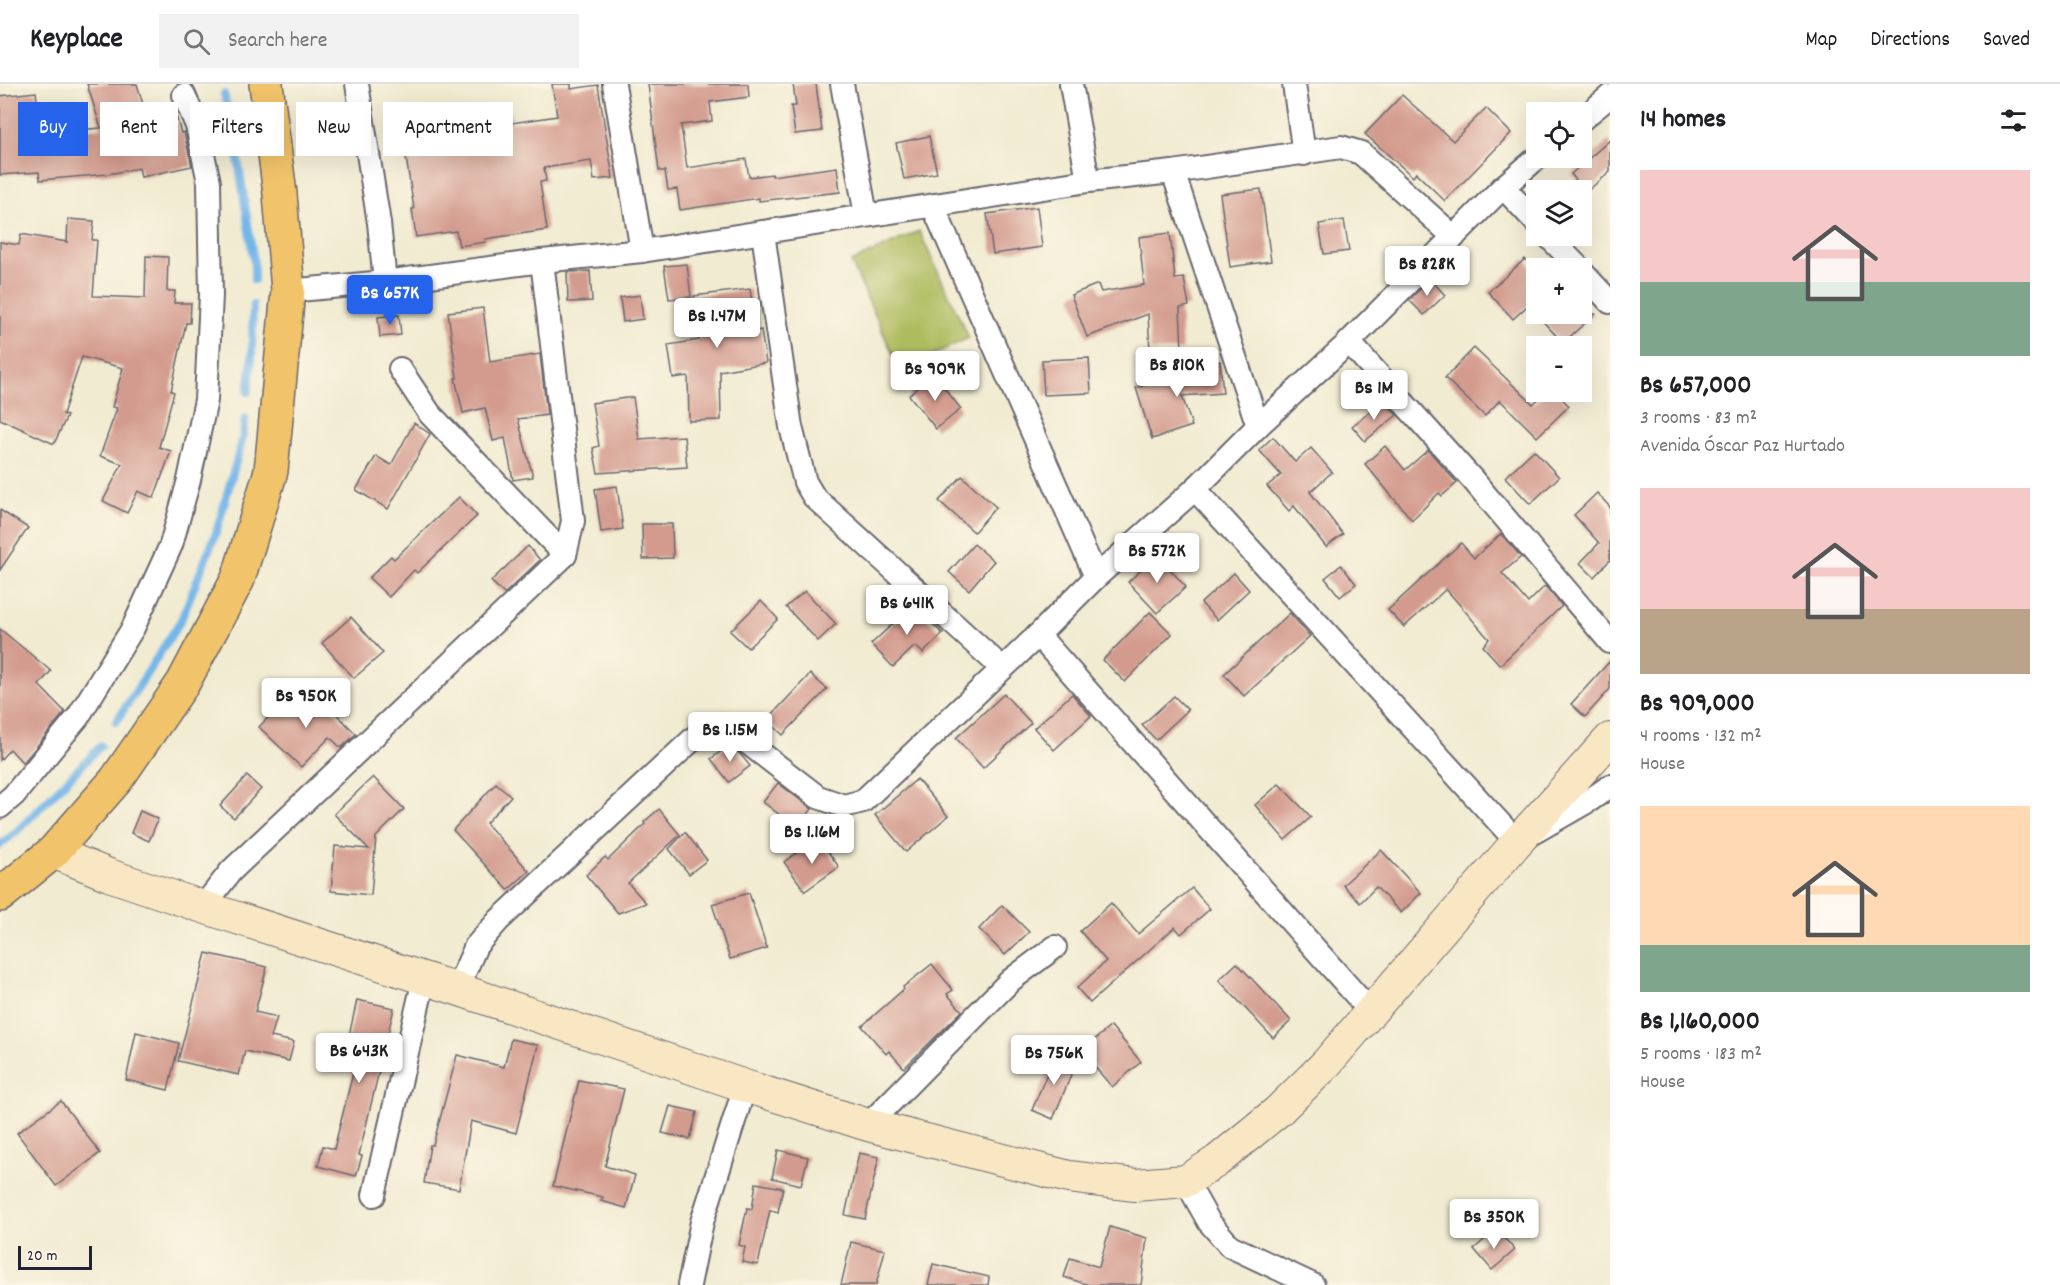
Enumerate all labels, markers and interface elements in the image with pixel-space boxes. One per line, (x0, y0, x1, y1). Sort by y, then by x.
search box (159, 14, 579, 68)
text: Keyplace (30, 21, 123, 61)
icon: search (180, 25, 213, 58)
text: Search here (228, 26, 327, 57)
text: Map (1806, 26, 1837, 56)
text: Directions (1870, 26, 1950, 56)
text: Saved (1983, 26, 2030, 56)
chip: Buy (18, 102, 88, 156)
chip: Rent (100, 102, 178, 156)
chip: Filters (190, 102, 284, 156)
chip: New (296, 102, 371, 156)
chip: Apartment (383, 102, 513, 156)
map controls (1526, 102, 1592, 402)
button: locate (1526, 102, 1592, 168)
text: 14 homes (1640, 102, 1726, 139)
icon: filters (1997, 104, 2030, 137)
button: layers (1526, 180, 1592, 246)
icon: home (1781, 209, 1889, 317)
pin: Bs 828K (1372, 246, 1482, 297)
text: Bs 828K (1399, 251, 1455, 279)
button: + (1526, 258, 1592, 324)
pin: Bs 657K (335, 275, 445, 326)
text: Bs 657K (361, 280, 419, 308)
pin: Bs 1.47M (655, 298, 779, 349)
text: Bs 1.47M (688, 303, 746, 331)
button: − (1526, 336, 1592, 402)
pin: Bs 810K (1122, 347, 1232, 398)
pin: Bs 909K (880, 351, 990, 402)
text: Bs 810K (1149, 352, 1205, 380)
text: Bs 909K (905, 356, 965, 384)
text: Bs 657,000 (1640, 368, 1751, 405)
pin: Bs 1M (1332, 370, 1416, 421)
text: Bs 1M (1355, 375, 1393, 403)
text: 3 rooms · 83 m² (1640, 405, 1757, 433)
text: Avenida Óscar Paz Hurtado (1640, 433, 1845, 461)
icon: home (1781, 527, 1889, 635)
pin: Bs 572K (1102, 533, 1212, 584)
text: Bs 572K (1128, 538, 1186, 566)
pin: Bs 641K (852, 585, 962, 636)
text: Bs 641K (880, 590, 934, 618)
pin: Bs 950K (251, 678, 361, 729)
text: Bs 950K (275, 683, 337, 711)
text: Bs 909,000 (1640, 686, 1755, 723)
pin: Bs 1.15M (668, 712, 792, 763)
text: Bs 1.15M (702, 717, 758, 745)
text: 4 rooms · 132 m² (1640, 723, 1762, 751)
text: House (1640, 751, 1685, 779)
pin: Bs 1.16M (750, 814, 874, 865)
text: Bs 1.16M (784, 819, 840, 847)
icon: home (1781, 845, 1889, 953)
text: Bs 1,160,000 (1640, 1004, 1760, 1041)
pin: Bs 643K (304, 1033, 414, 1084)
pin: Bs 756K (999, 1035, 1109, 1086)
text: Bs 643K (330, 1038, 388, 1066)
text: Bs 756K (1025, 1040, 1083, 1068)
text: 5 rooms · 183 m² (1640, 1041, 1762, 1069)
text: House (1640, 1069, 1685, 1097)
pin: Bs 350K (1439, 1199, 1549, 1250)
text: Bs 350K (1464, 1204, 1524, 1232)
scale bar (18, 1243, 92, 1270)
text: 20 m (27, 1245, 57, 1268)

